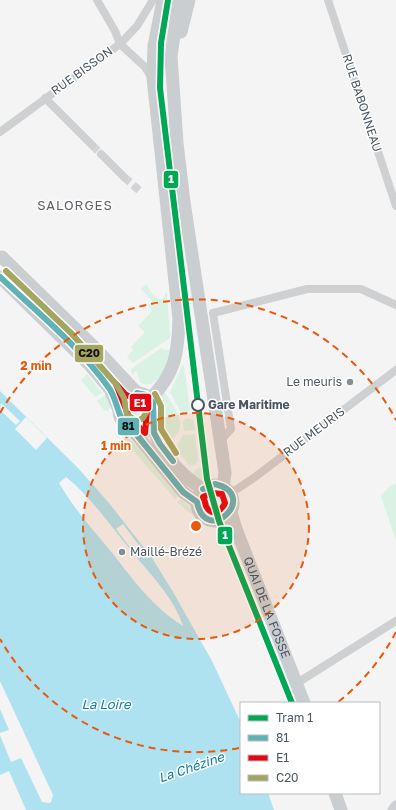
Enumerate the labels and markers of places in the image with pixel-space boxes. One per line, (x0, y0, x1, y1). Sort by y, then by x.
place label: Le meuris (286, 374, 342, 389)
marker: Le meuris (345, 377, 355, 387)
place label: Gare Maritime (208, 397, 290, 412)
marker: Gare Maritime (191, 398, 205, 412)
centre of rings (189, 519, 203, 533)
place label: Maillé-Brézé (130, 544, 202, 559)
marker: Maillé-Brézé (117, 547, 127, 557)

